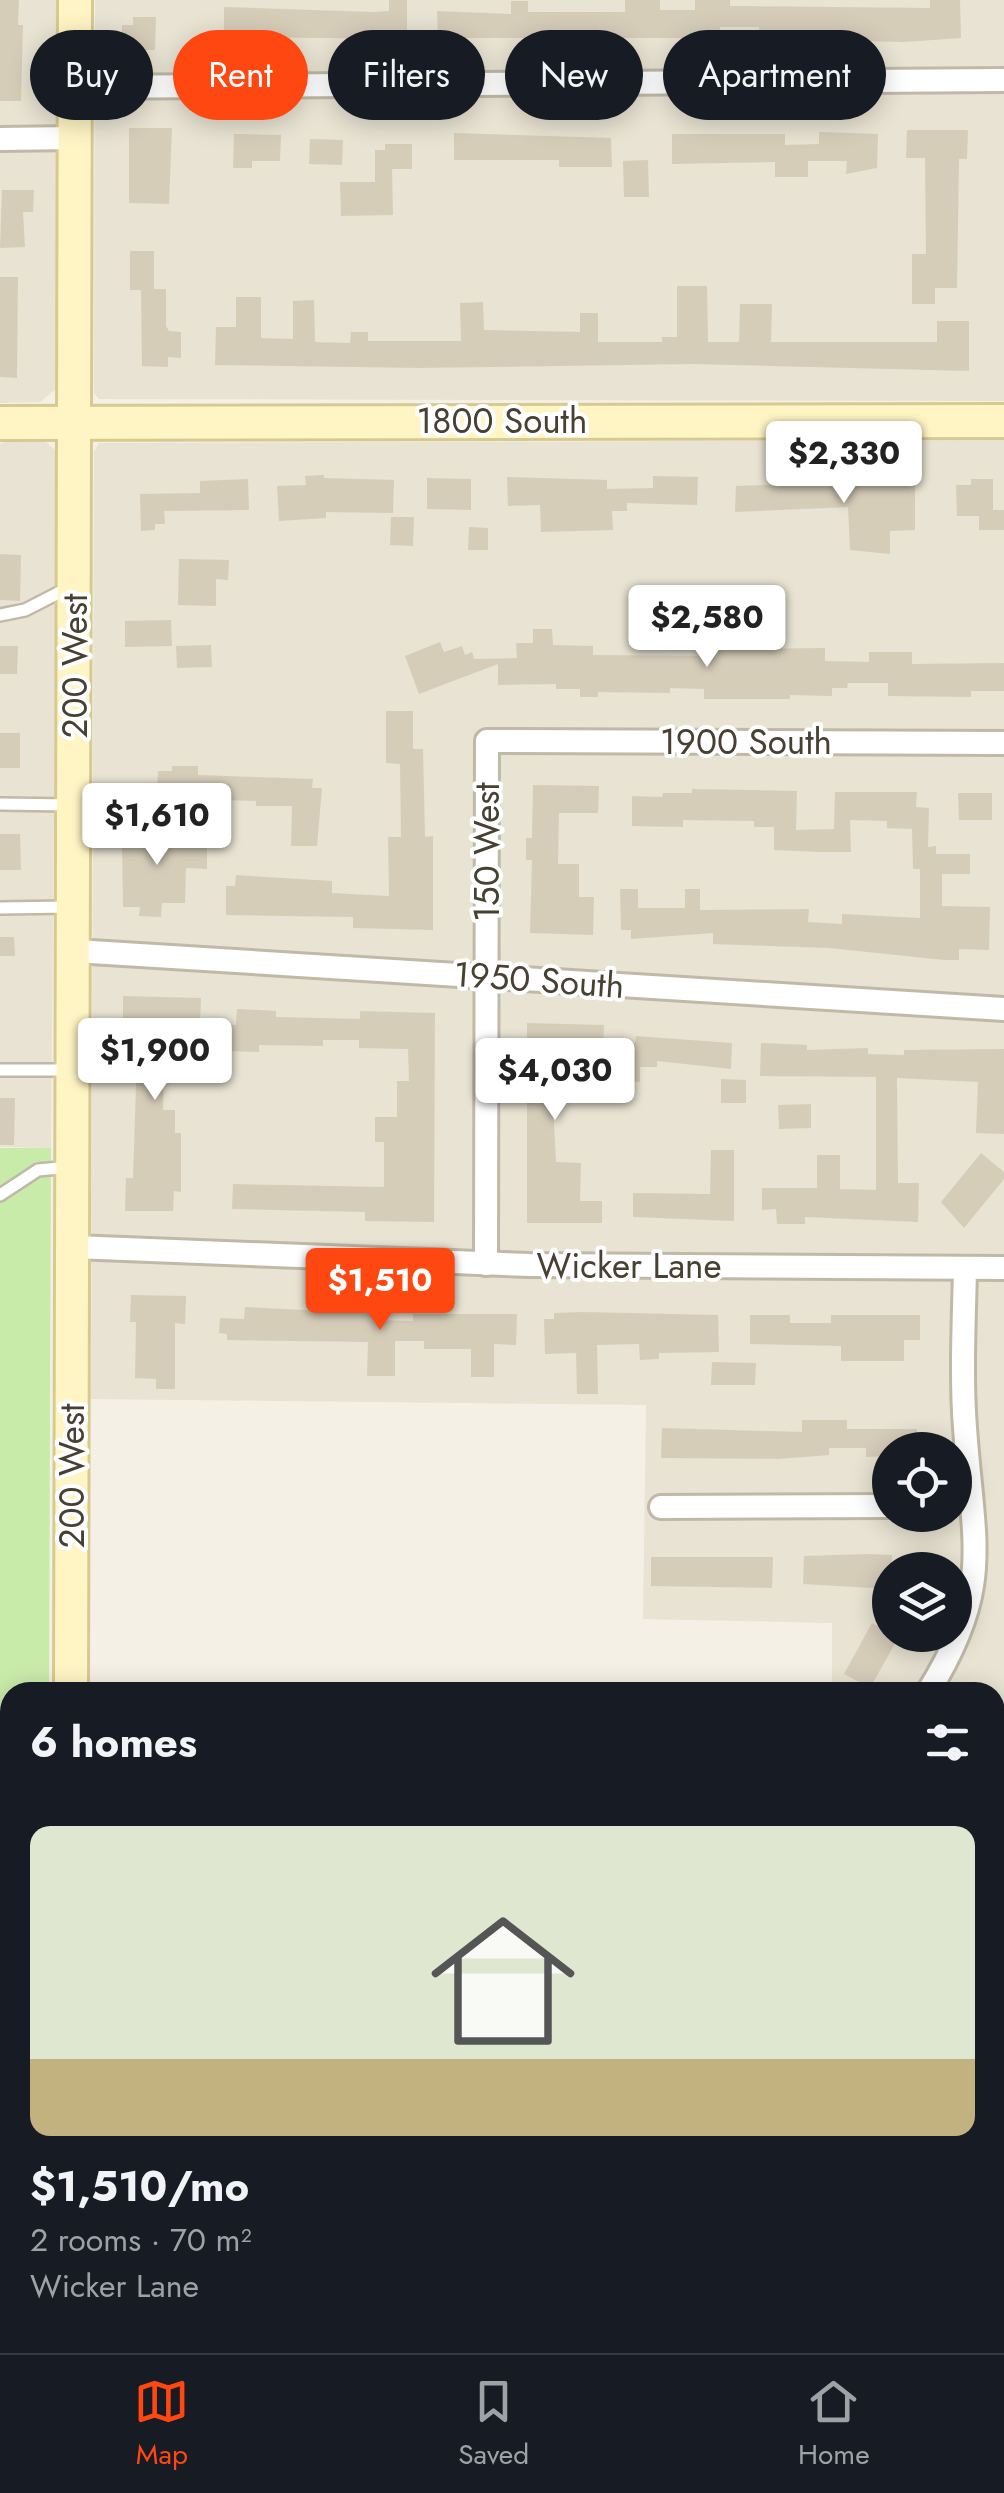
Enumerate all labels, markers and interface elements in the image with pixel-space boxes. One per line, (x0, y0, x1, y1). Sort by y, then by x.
chip: Buy (30, 30, 153, 120)
chip: Rent (173, 30, 308, 120)
chip: Filters (328, 30, 485, 120)
chip: New (505, 30, 643, 120)
chip: Apartment (663, 30, 886, 120)
street label: 1800 South (417, 396, 587, 446)
pin: $2,330 (763, 421, 925, 506)
text: $2,330 (788, 430, 900, 476)
pin: $2,580 (626, 585, 788, 670)
street label: 200 West (50, 593, 100, 738)
text: $2,580 (650, 594, 764, 640)
street label: 1900 South (660, 717, 832, 767)
street label: 150 West (462, 782, 512, 922)
pin: $1,610 (76, 783, 238, 868)
text: $1,610 (104, 792, 210, 838)
street label: 1950 South (452, 949, 626, 1011)
pin: $1,900 (74, 1018, 236, 1103)
text: $1,900 (100, 1027, 210, 1073)
pin: $4,030 (474, 1038, 636, 1123)
text: $4,030 (498, 1047, 612, 1093)
street label: Wicker Lane (537, 1241, 721, 1291)
pin: $1,510 (299, 1248, 461, 1333)
text: $1,510 (328, 1257, 432, 1303)
street label: 200 West (47, 1403, 97, 1548)
map controls (872, 1432, 972, 1652)
button: locate (872, 1432, 972, 1532)
button: layers (872, 1552, 972, 1652)
text: 6 homes (30, 1712, 197, 1773)
icon: filters (920, 1715, 975, 1770)
icon: home (413, 1891, 593, 2071)
text: $1,510/mo (30, 2156, 249, 2217)
text: 2 rooms · 70 m² (30, 2217, 252, 2263)
text: Wicker Lane (30, 2263, 199, 2309)
tab: Map (134, 2374, 189, 2475)
tab: Saved (458, 2374, 529, 2475)
tab: Home (798, 2374, 870, 2475)

